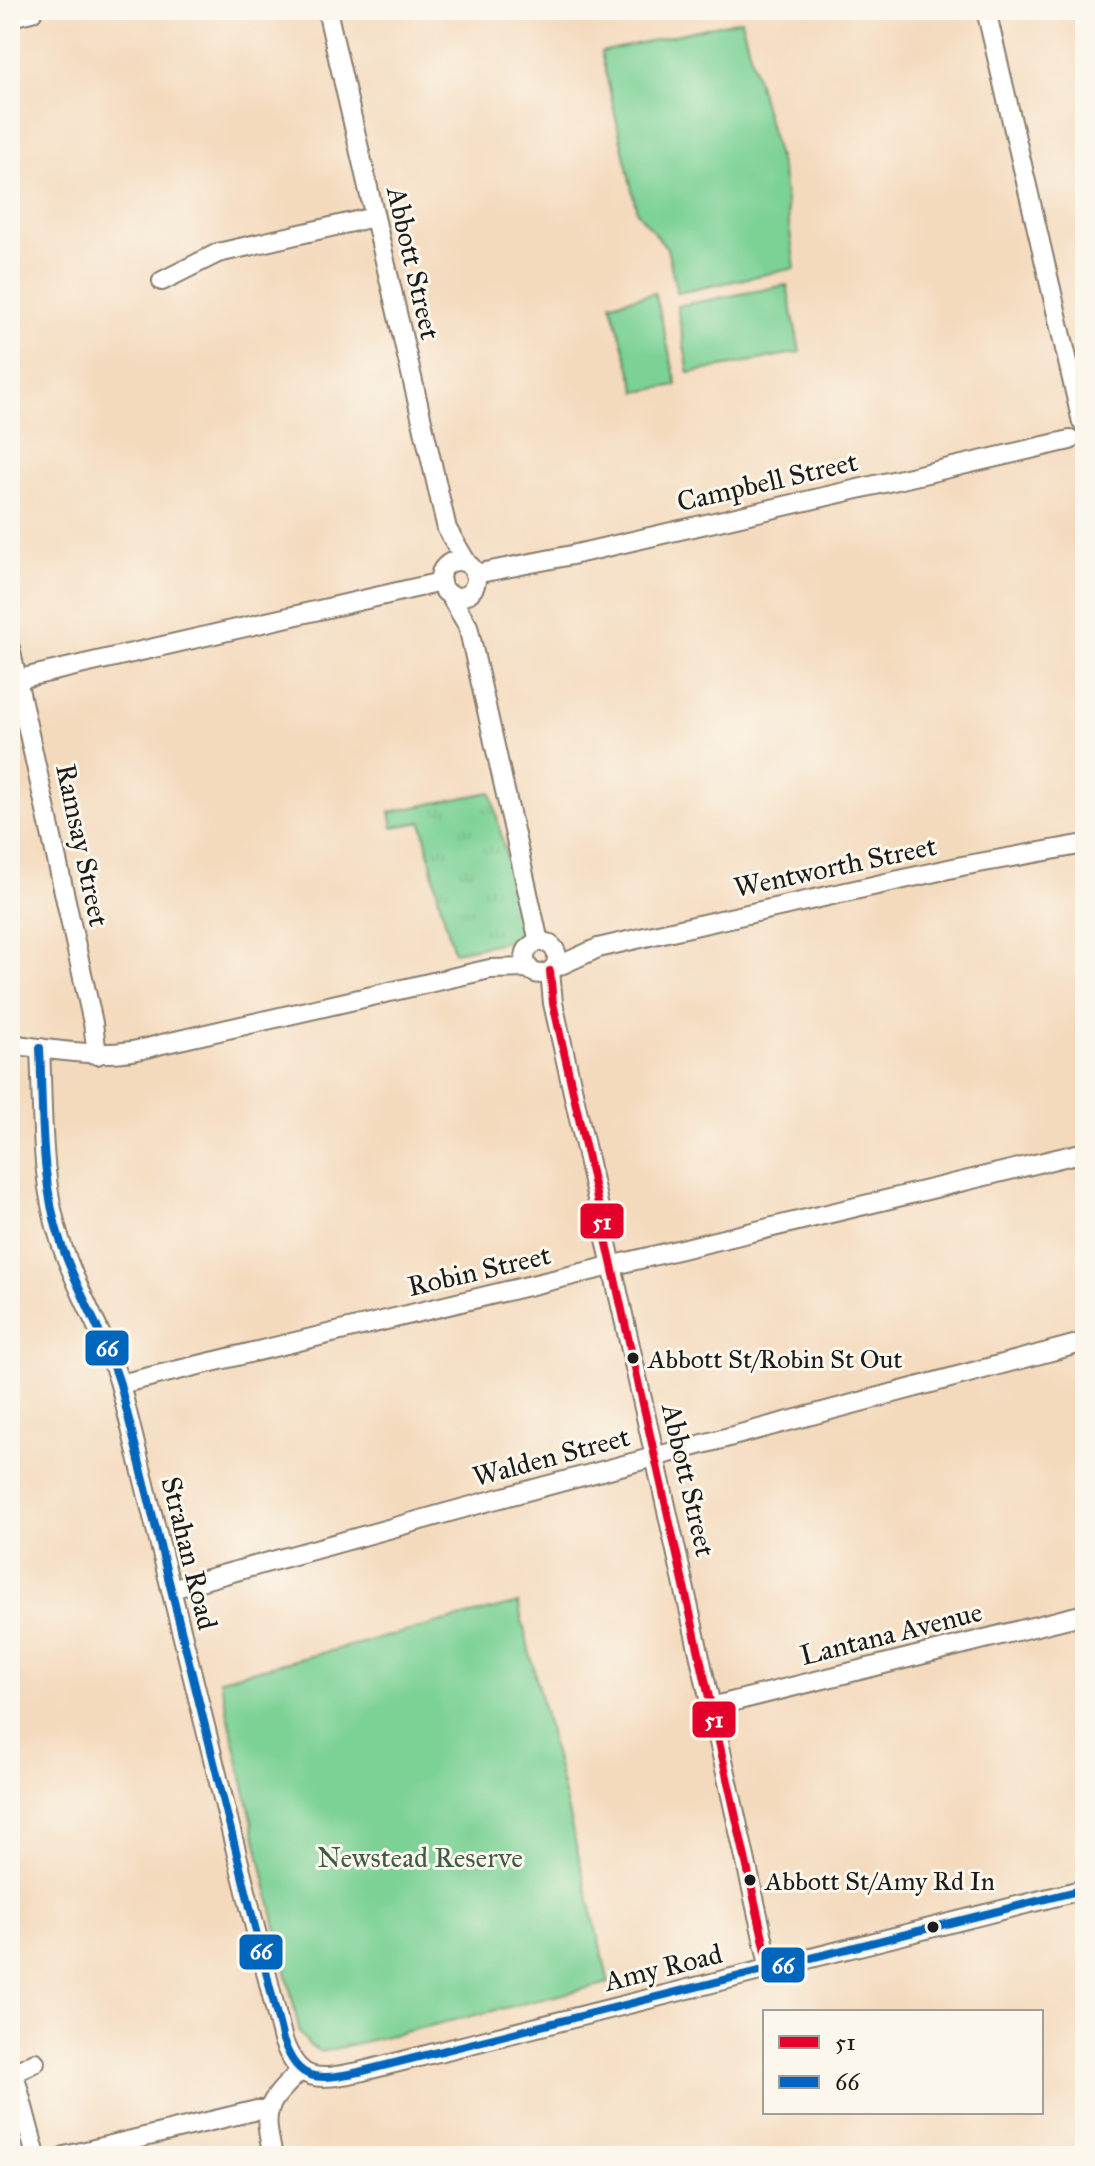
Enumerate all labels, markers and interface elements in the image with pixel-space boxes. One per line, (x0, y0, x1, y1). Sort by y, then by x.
street label: Abbott Street (379, 182, 448, 343)
street label: Campbell Street (673, 444, 861, 519)
street label: Ramsay Street (48, 761, 117, 930)
street label: Wentworth Street (731, 828, 940, 905)
line badge: 51 (579, 1202, 625, 1240)
text: 51 (593, 1208, 612, 1235)
street label: Robin Street (404, 1237, 554, 1304)
line badge: 66 (84, 1329, 130, 1367)
text: 66 (96, 1335, 120, 1362)
place label: Abbott St/Robin St Out (647, 1343, 903, 1375)
marker: Abbott St/Robin St Out (625, 1350, 641, 1366)
street label: Abbott Street (654, 1399, 723, 1560)
street label: Walden Street (469, 1419, 634, 1494)
street label: Strahan Road (154, 1473, 225, 1633)
street label: Lantana Avenue (796, 1594, 986, 1673)
line badge: 51 (691, 1700, 737, 1739)
text: 51 (705, 1706, 724, 1733)
park label: Newstead Reserve (317, 1840, 523, 1875)
place label: Abbott St/Amy Rd In (764, 1865, 995, 1897)
marker: Abbott St/Amy Rd In (742, 1872, 758, 1888)
unlabelled marker (925, 1919, 941, 1935)
line badge: 66 (238, 1933, 284, 1971)
street label: Amy Road (599, 1936, 726, 1999)
text: 66 (250, 1938, 274, 1965)
line badge: 66 (760, 1946, 806, 1984)
text: 66 (772, 1952, 796, 1979)
legend (763, 2010, 1043, 2114)
text: 51 (835, 2027, 856, 2057)
text: 66 (835, 2067, 860, 2097)

